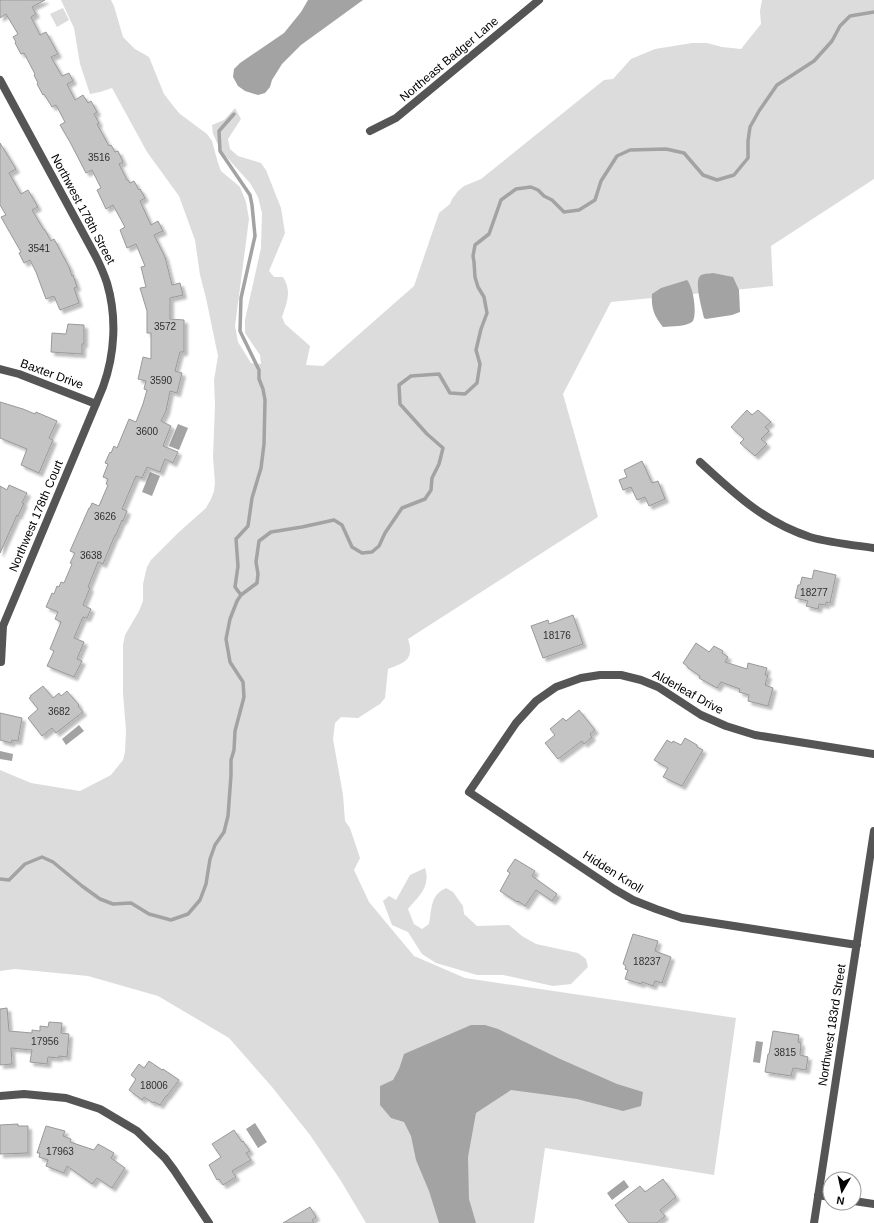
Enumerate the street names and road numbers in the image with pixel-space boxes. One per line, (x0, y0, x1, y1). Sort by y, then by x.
street label: Northeast Badger Lane (397, 14, 501, 104)
street label: Northwest 178th Street (48, 152, 118, 267)
street label: Baxter Drive (19, 356, 86, 392)
street label: Northwest 178th Court (6, 457, 66, 574)
street label: Alderleaf Drive (650, 667, 726, 717)
street label: Hidden Knoll (580, 848, 646, 896)
street label: Northwest 183rd Street (815, 962, 849, 1087)

